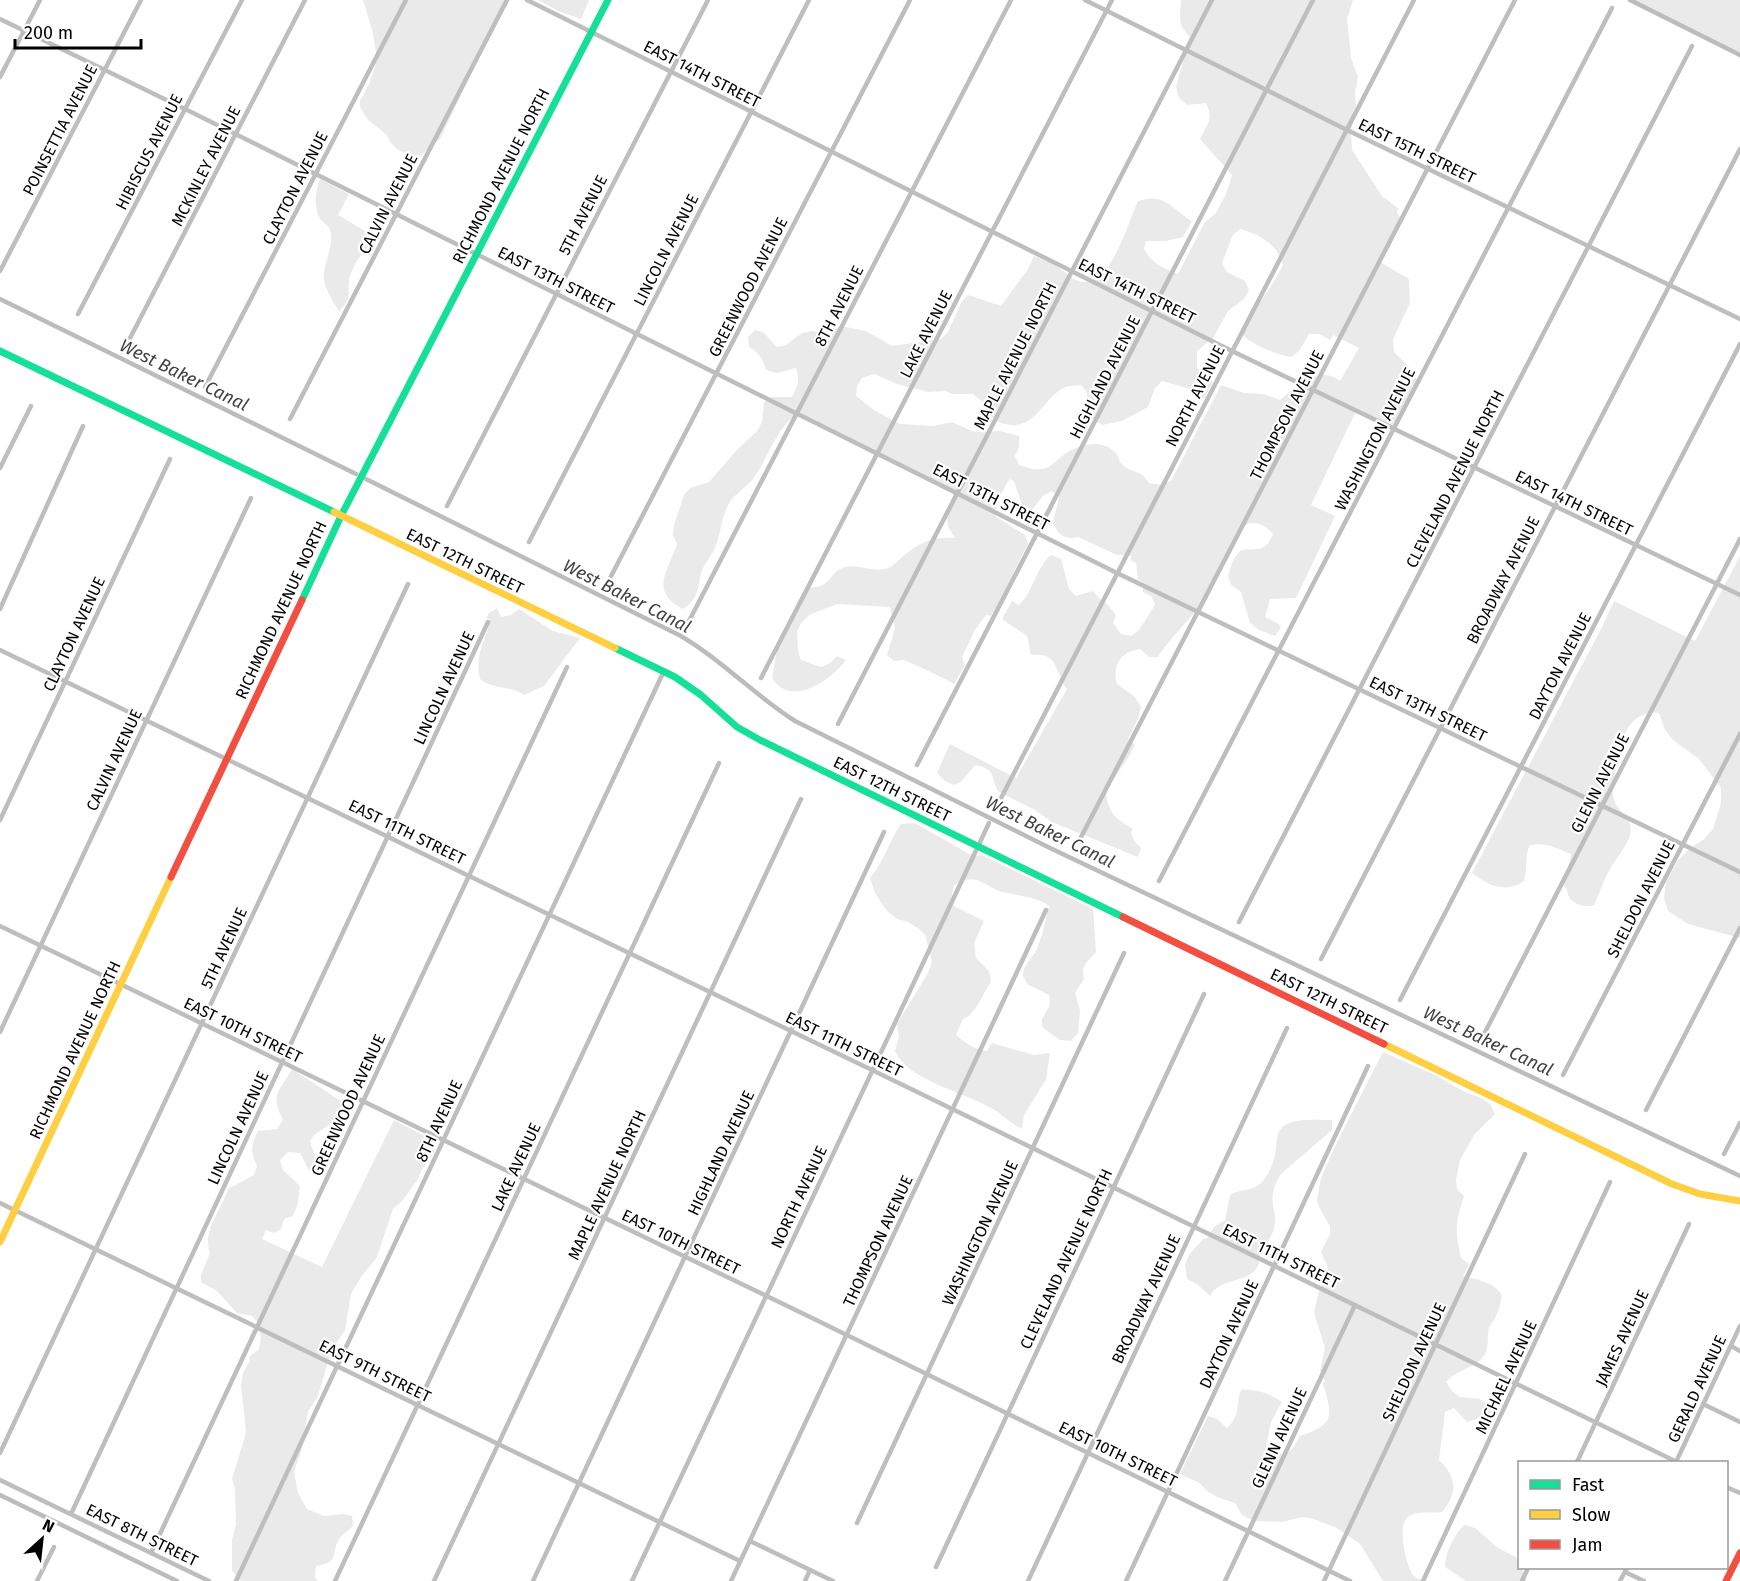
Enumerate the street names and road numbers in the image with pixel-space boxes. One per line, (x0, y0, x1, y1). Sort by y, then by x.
street label: EAST 14TH STREET (641, 36, 764, 112)
street label: POINSETTIA AVENUE (19, 61, 101, 199)
street label: RICHMOND AVENUE NORTH (448, 85, 554, 267)
street label: HIBISCUS AVENUE (112, 91, 186, 213)
street label: MCKINLEY AVENUE (168, 103, 244, 229)
street label: EAST 15TH STREET (1355, 114, 1479, 188)
street label: CLAYTON AVENUE (258, 128, 332, 248)
street label: CALVIN AVENUE (355, 151, 421, 257)
street label: 5TH AVENUE (555, 172, 611, 258)
street label: LINCOLN AVENUE (630, 191, 702, 309)
street label: GREENWOOD AVENUE (705, 214, 791, 360)
street label: EAST 13TH STREET (495, 242, 618, 318)
street label: EAST 14TH STREET (1075, 254, 1199, 328)
street label: 8TH AVENUE (810, 262, 868, 350)
street label: MAPLE AVENUE NORTH (970, 279, 1060, 433)
street label: LAKE AVENUE (896, 287, 956, 381)
street label: HIGHLAND AVENUE (1066, 312, 1144, 442)
street label: NORTH AVENUE (1161, 342, 1229, 450)
street label: THOMPSON AVENUE (1246, 347, 1328, 483)
street label: WASHINGTON AVENUE (1331, 364, 1419, 514)
street label: CLEVELAND AVENUE NORTH (1402, 387, 1508, 571)
street label: EAST 13TH STREET (930, 459, 1053, 535)
street label: EAST 14TH STREET (1512, 466, 1636, 540)
street label: BROADWAY AVENUE (1463, 513, 1543, 647)
street label: RICHMOND AVENUE NORTH (231, 518, 331, 702)
street label: EAST 12TH STREET (403, 524, 527, 598)
street label: CLAYTON AVENUE (39, 574, 109, 694)
street label: DAYTON AVENUE (1525, 609, 1595, 723)
street label: LINCOLN AVENUE (409, 628, 479, 748)
street label: EAST 13TH STREET (1366, 672, 1490, 746)
street label: CALVIN AVENUE (82, 706, 146, 814)
street label: GLENN AVENUE (1567, 730, 1633, 836)
street label: EAST 12TH STREET (830, 752, 954, 826)
street label: EAST 11TH STREET (346, 796, 469, 869)
street label: SHELDON AVENUE (1603, 837, 1679, 961)
street label: 5TH AVENUE (197, 904, 251, 992)
street label: RICHMOND AVENUE NORTH (25, 958, 125, 1142)
street label: EAST 12TH STREET (1267, 964, 1391, 1038)
street label: EAST 10TH STREET (181, 993, 306, 1067)
street label: EAST 11TH STREET (783, 1008, 906, 1081)
street label: GREENWOOD AVENUE (307, 1031, 389, 1179)
street label: LINCOLN AVENUE (203, 1068, 273, 1188)
street label: 8TH AVENUE (412, 1077, 466, 1165)
street label: HIGHLAND AVENUE (684, 1088, 758, 1218)
street label: MAPLE AVENUE NORTH (564, 1107, 650, 1263)
street label: LAKE AVENUE (487, 1120, 545, 1214)
street label: NORTH AVENUE (767, 1143, 831, 1251)
street label: WASHINGTON AVENUE (938, 1157, 1022, 1309)
street label: CLEVELAND AVENUE NORTH (1016, 1166, 1116, 1352)
street label: THOMPSON AVENUE (839, 1172, 917, 1310)
street label: EAST 10TH STREET (619, 1205, 744, 1279)
street label: EAST 11TH STREET (1220, 1220, 1343, 1293)
street label: BROADWAY AVENUE (1108, 1231, 1184, 1367)
street label: DAYTON AVENUE (1196, 1277, 1262, 1391)
street label: JAMES AVENUE (1591, 1287, 1653, 1389)
street label: SHELDON AVENUE (1378, 1299, 1450, 1425)
street label: MICHAEL AVENUE (1471, 1317, 1541, 1437)
street label: GERALD AVENUE (1664, 1332, 1730, 1446)
street label: EAST 9TH STREET (316, 1336, 435, 1407)
street label: GLENN AVENUE (1247, 1384, 1311, 1492)
street label: EAST 10TH STREET (1056, 1417, 1181, 1491)
street label: EAST 8TH STREET (83, 1500, 202, 1571)

